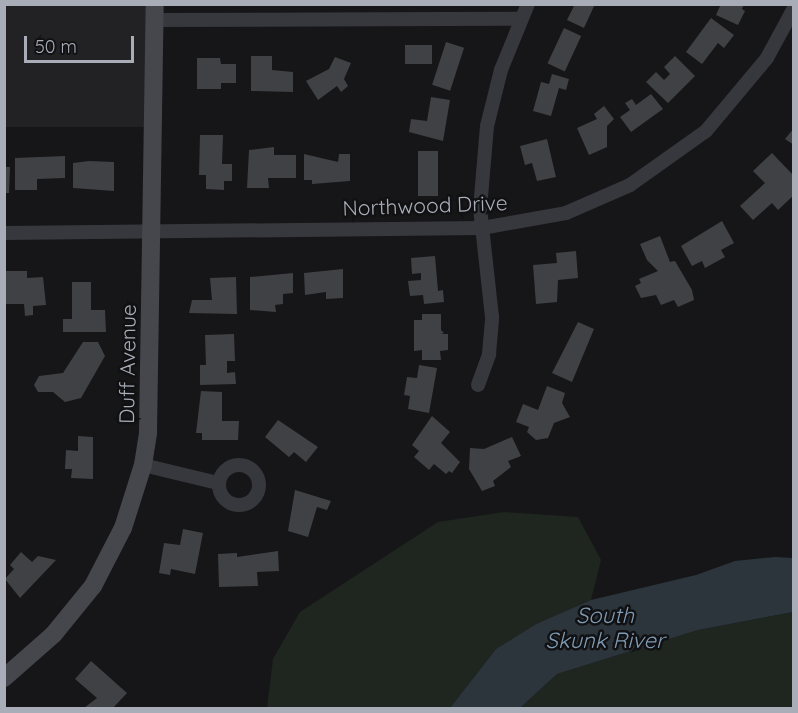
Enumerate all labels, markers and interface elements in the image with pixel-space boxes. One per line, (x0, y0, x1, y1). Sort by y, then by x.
scale bar (27, 24, 136, 62)
text: 50 m (35, 35, 77, 58)
street label: Northwood Drive (342, 190, 508, 220)
street label: Duff Avenue (113, 304, 141, 424)
water label: South Skunk River (546, 602, 664, 654)

